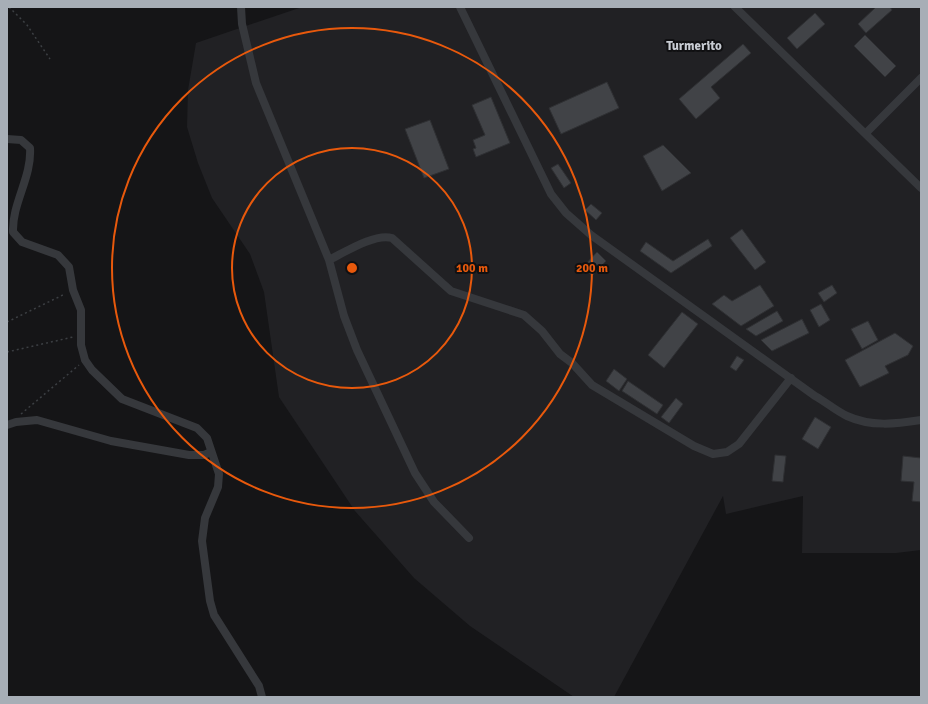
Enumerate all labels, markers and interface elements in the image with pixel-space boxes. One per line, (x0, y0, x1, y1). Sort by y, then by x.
district label: Turmerito (666, 38, 722, 54)
centre of rings (345, 261, 359, 275)
text: 100 m (456, 261, 488, 276)
text: 200 m (576, 261, 608, 276)

